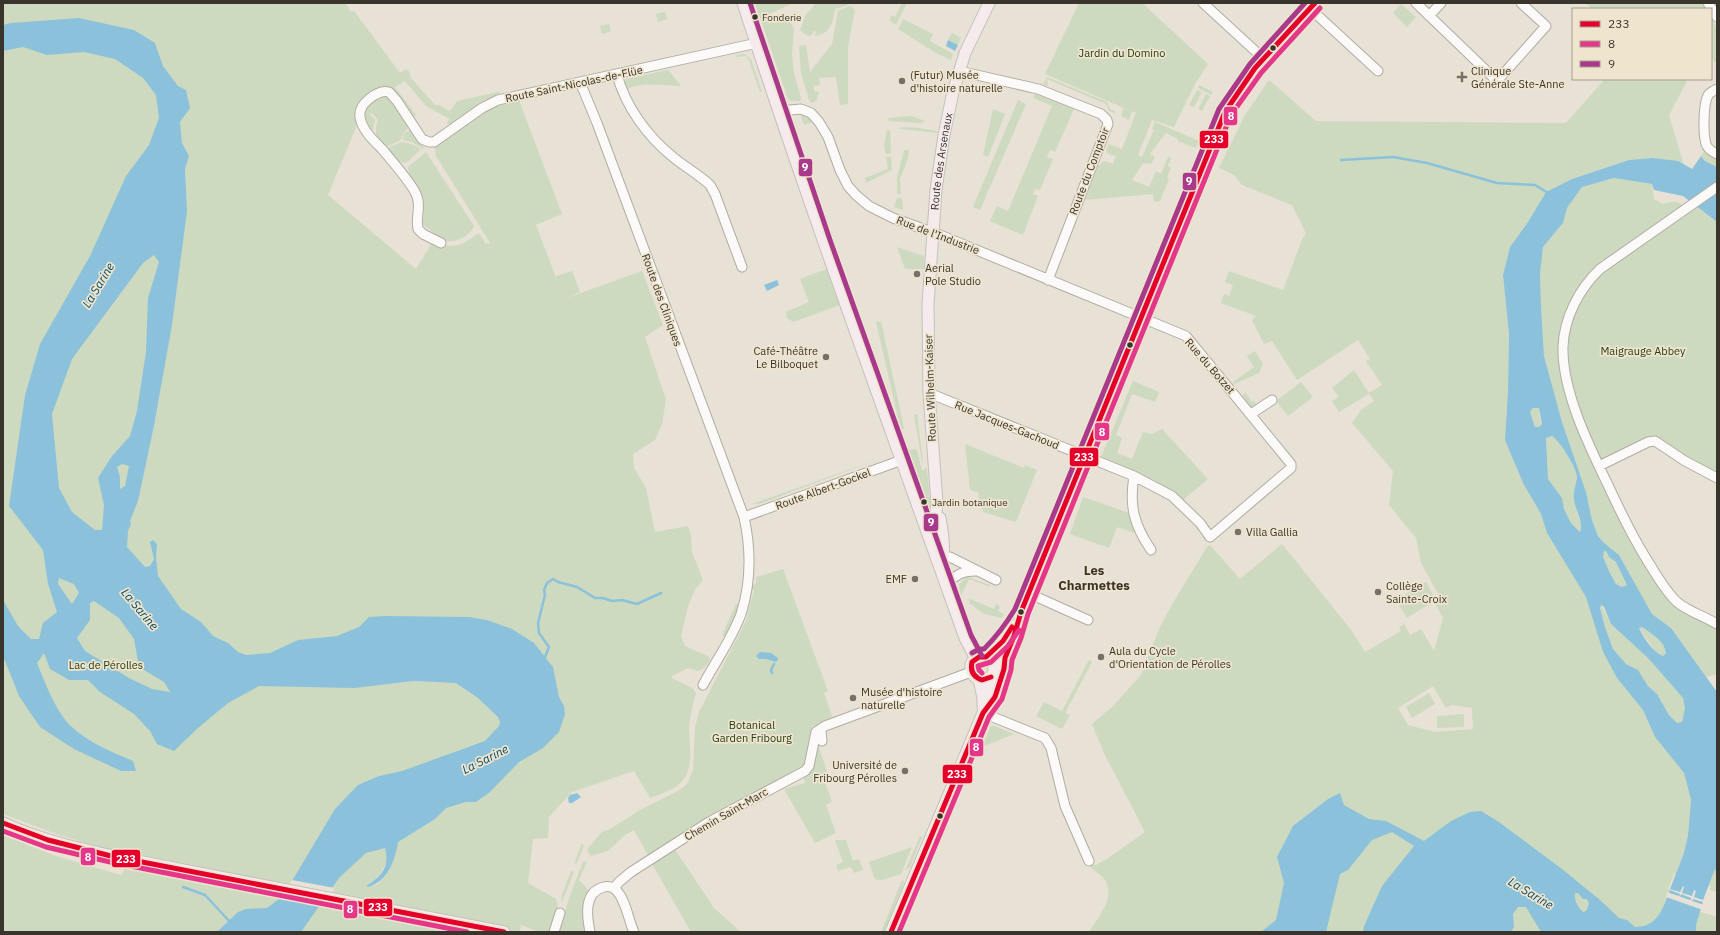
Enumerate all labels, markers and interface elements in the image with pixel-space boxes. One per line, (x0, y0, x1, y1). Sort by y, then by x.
legend (1572, 8, 1712, 80)
place label: Fonderie (762, 11, 802, 24)
marker: Fonderie (750, 12, 760, 22)
text: 233 (1608, 16, 1630, 31)
text: 8 (1608, 36, 1615, 51)
unlabelled marker (1268, 43, 1278, 53)
park label: Jardin du Domino (1079, 46, 1165, 60)
text: 9 (1608, 56, 1615, 71)
street label: Route Saint-Nicolas-de-Flüe (504, 63, 644, 105)
place label: Clinique Générale Ste-Anne (1471, 64, 1565, 91)
place label: (Futur) Musée d'histoire naturelle (910, 68, 1003, 95)
marker: Clinique Générale Ste-Anne (1456, 71, 1468, 83)
marker: (Futur) Musée d'histoire naturelle (897, 76, 907, 86)
line badge: 8 (1223, 106, 1238, 126)
text: 8 (1228, 109, 1235, 123)
street label: Route des Arsenaux (928, 111, 956, 211)
street label: Route du Comptoir (1066, 125, 1112, 217)
line badge: 233 (1199, 130, 1229, 149)
text: 233 (1204, 132, 1224, 146)
line badge: 9 (798, 158, 813, 177)
text: 9 (802, 160, 809, 174)
line badge: 9 (1182, 172, 1197, 191)
text: 9 (1186, 174, 1193, 188)
street label: Rue de l'Industrie (894, 213, 982, 257)
street label: Route des Cliniques (639, 252, 685, 348)
water label: La Sarine (79, 260, 117, 310)
place label: Aerial Pole Studio (925, 261, 981, 288)
marker: Aerial Pole Studio (912, 269, 922, 279)
street label: Route Wilhelm-Kaiser (921, 334, 939, 442)
street label: Rue du Botzet (1182, 335, 1238, 397)
unlabelled marker (1125, 340, 1135, 350)
place label: Café-Théâtre Le Bilboquet (753, 344, 818, 371)
park label: Maigrauge Abbey (1600, 344, 1686, 358)
marker: Café-Théâtre Le Bilboquet (821, 352, 831, 362)
street label: Rue Jacques-Gachoud (953, 398, 1061, 452)
line badge: 8 (1094, 422, 1110, 441)
text: 8 (1099, 425, 1106, 439)
line badge: 233 (1069, 447, 1099, 467)
text: 233 (1074, 450, 1094, 464)
street label: Route Albert-Gockel (773, 465, 873, 513)
place label: Jardin botanique (932, 496, 1008, 509)
marker: Jardin botanique (919, 497, 929, 507)
line badge: 9 (923, 513, 939, 532)
text: 9 (928, 515, 935, 529)
place label: Villa Gallia (1246, 525, 1298, 539)
marker: Villa Gallia (1233, 527, 1243, 537)
district label: Les Charmettes (1058, 562, 1130, 594)
place label: EMF (886, 572, 907, 586)
marker: EMF (910, 574, 920, 584)
place label: Collège Sainte-Croix (1386, 579, 1448, 606)
water label: La Sarine (118, 585, 162, 633)
marker: Collège Sainte-Croix (1373, 587, 1383, 597)
unlabelled marker (1016, 607, 1026, 617)
place label: Aula du Cycle d'Orientation de Pérolles (1109, 644, 1231, 671)
marker: Aula du Cycle d'Orientation de Pérolles (1096, 652, 1106, 662)
park label: Lac de Pérolles (69, 658, 143, 672)
place label: Musée d'histoire naturelle (861, 685, 942, 712)
marker: Musée d'histoire naturelle (848, 693, 858, 703)
park label: Botanical Garden Fribourg (712, 718, 792, 745)
line badge: 8 (969, 738, 984, 757)
text: 8 (973, 740, 980, 754)
water label: La Sarine (459, 741, 511, 777)
place label: Université de Fribourg Pérolles (813, 758, 897, 785)
line badge: 233 (942, 764, 973, 784)
marker: Université de Fribourg Pérolles (900, 766, 910, 776)
text: 233 (947, 767, 967, 781)
street label: Chemin Saint-Marc (682, 784, 771, 844)
unlabelled marker (935, 811, 945, 821)
line badge: 8 (80, 847, 96, 866)
line badge: 233 (111, 849, 141, 868)
text: 8 (85, 850, 92, 864)
text: 233 (116, 852, 136, 866)
water label: La Sarine (1506, 874, 1556, 912)
line badge: 233 (363, 898, 393, 917)
line badge: 8 (343, 900, 358, 919)
text: 233 (368, 900, 388, 914)
text: 8 (347, 902, 354, 916)

